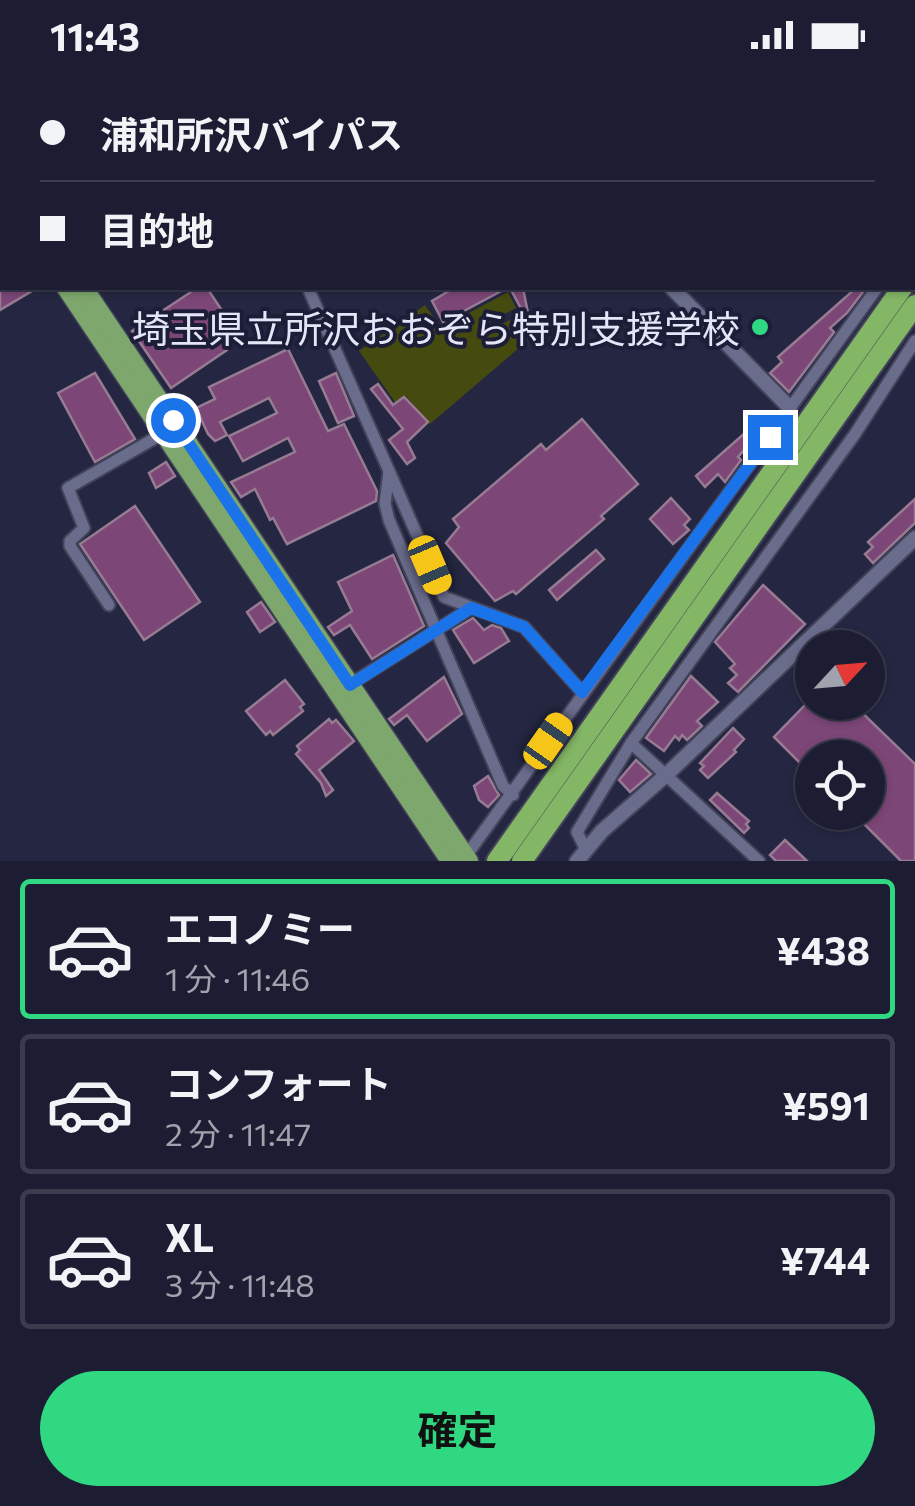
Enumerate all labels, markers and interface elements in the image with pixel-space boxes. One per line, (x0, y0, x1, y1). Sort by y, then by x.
text: 11:43 (50, 12, 140, 59)
text: 浦和所沢バイパス (100, 110, 403, 157)
text: 目的地 (100, 206, 214, 253)
place label: 埼玉県立所沢おおぞら特別支援学校 (132, 304, 740, 351)
marker: 埼玉県立所沢おおぞら特別支援学校 (749, 316, 771, 338)
route start (151, 398, 196, 443)
route end (748, 415, 793, 460)
car (404, 532, 456, 598)
north arrow (795, 630, 885, 720)
map controls (795, 630, 885, 830)
car (519, 708, 577, 774)
button: locate (795, 740, 885, 830)
icon: car (45, 904, 135, 994)
text: エコノミー (165, 904, 355, 951)
text: ¥438 (776, 926, 870, 973)
text: 1 分 · 11:46 (165, 958, 310, 998)
icon: car (45, 1059, 135, 1149)
text: コンフォート (165, 1059, 392, 1106)
text: ¥591 (783, 1081, 870, 1128)
text: 2 分 · 11:47 (165, 1113, 311, 1153)
text: XL (165, 1213, 214, 1260)
icon: car (45, 1214, 135, 1304)
text: ¥744 (780, 1236, 870, 1283)
text: 3 分 · 11:48 (165, 1264, 315, 1304)
button: 確定 (40, 1371, 875, 1486)

